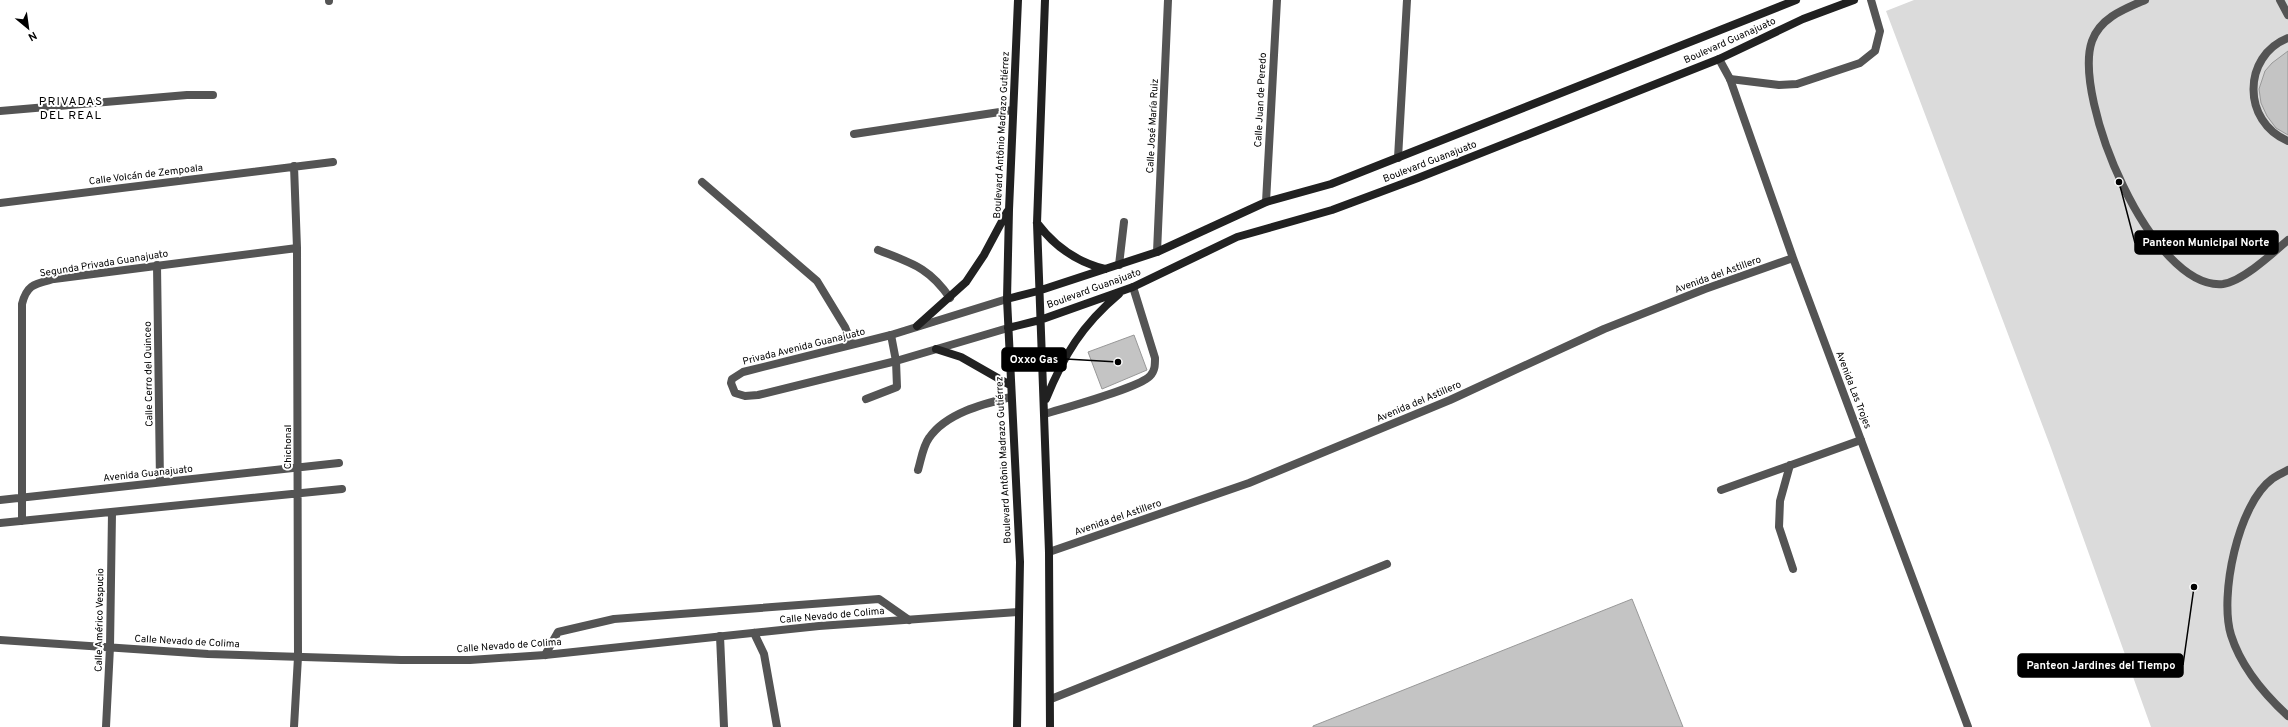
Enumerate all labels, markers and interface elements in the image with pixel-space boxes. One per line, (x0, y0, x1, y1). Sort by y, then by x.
north arrow (8, 8, 48, 48)
street label: Boulevard Guanajuato (1682, 15, 1778, 67)
text: N (26, 28, 39, 44)
street label: Boulevard Antônio Madrazo Gutiérrez (991, 51, 1013, 219)
street label: Calle Juan de Peredo (1252, 52, 1270, 148)
street label: Calle José María Ruiz (1144, 78, 1162, 174)
district label: PRIVADAS DEL REAL (39, 94, 103, 124)
street label: Boulevard Guanajuato (1381, 138, 1479, 186)
street label: Calle Volcán de Zempoala (88, 162, 204, 188)
callout: Panteon Municipal Norte (2135, 231, 2278, 254)
text: Panteon Municipal Norte (2143, 236, 2269, 250)
street label: Segunda Privada Guanajuato (39, 247, 170, 281)
street label: Avenida del Astillero (1673, 253, 1763, 297)
street label: Boulevard Guanajuato (1045, 266, 1143, 312)
street label: Calle Cerro del Quinceo (142, 321, 156, 427)
street label: Privada Avenida Guanajuato (741, 325, 867, 369)
callout: Oxxo Gas (1002, 348, 1066, 371)
street label: Avenida Las Trojes (1832, 349, 1874, 431)
text: Oxxo Gas (1010, 353, 1058, 367)
street label: Boulevard Antônio Madrazo Gutiérrez (993, 376, 1015, 544)
street label: Avenida del Astillero (1374, 378, 1464, 426)
street label: Chichonal (282, 425, 295, 469)
street label: Avenida Guanajuato (103, 463, 194, 485)
street label: Avenida del Astillero (1073, 497, 1164, 539)
street label: Calle Américo Vespucio (93, 567, 107, 672)
street label: Calle Nevado de Colima (779, 605, 885, 627)
street label: Calle Nevado de Colima (134, 633, 240, 651)
street label: Calle Nevado de Colima (456, 636, 562, 656)
callout: Panteon Jardines del Tiempo (2018, 654, 2183, 677)
text: Panteon Jardines del Tiempo (2027, 659, 2175, 673)

